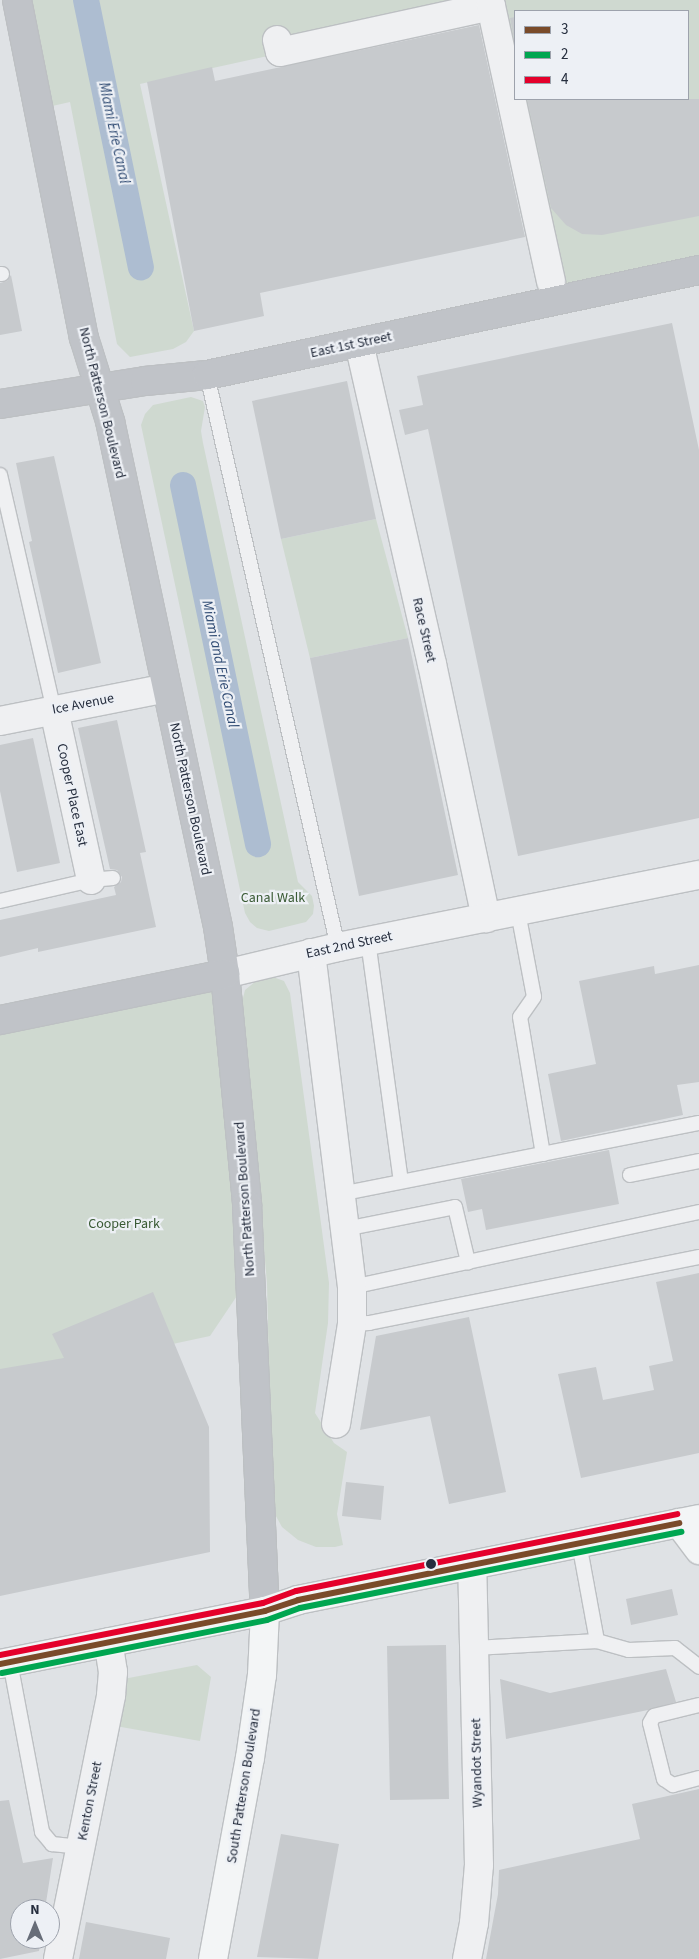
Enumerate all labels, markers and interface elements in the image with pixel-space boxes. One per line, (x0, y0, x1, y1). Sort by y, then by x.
legend (514, 10, 689, 100)
text: 3 (561, 19, 568, 40)
text: 2 (561, 44, 568, 65)
text: 4 (561, 69, 568, 90)
water label: MIami Erie Canal (94, 81, 134, 185)
street label: North Patterson Boulevard (75, 326, 129, 480)
street label: East 1st Street (309, 328, 393, 362)
street label: Race Street (408, 596, 440, 664)
water label: Miami and Erie Canal (198, 599, 242, 729)
street label: Ice Avenue (51, 690, 115, 718)
street label: North Patterson Boulevard (166, 721, 214, 877)
street label: Cooper Place East (53, 742, 91, 848)
park label: Canal Walk (241, 890, 305, 906)
street label: East 2nd Street (304, 928, 394, 962)
street label: North Patterson Boulevard (231, 1121, 259, 1277)
park label: Cooper Park (88, 1216, 160, 1232)
unlabelled marker (426, 1559, 436, 1569)
street label: South Patterson Boulevard (223, 1707, 265, 1865)
street label: Wyandot Street (468, 1718, 486, 1808)
street label: Kenton Street (74, 1760, 106, 1842)
north arrow (10, 1899, 60, 1949)
text: N (30, 1900, 40, 1920)

